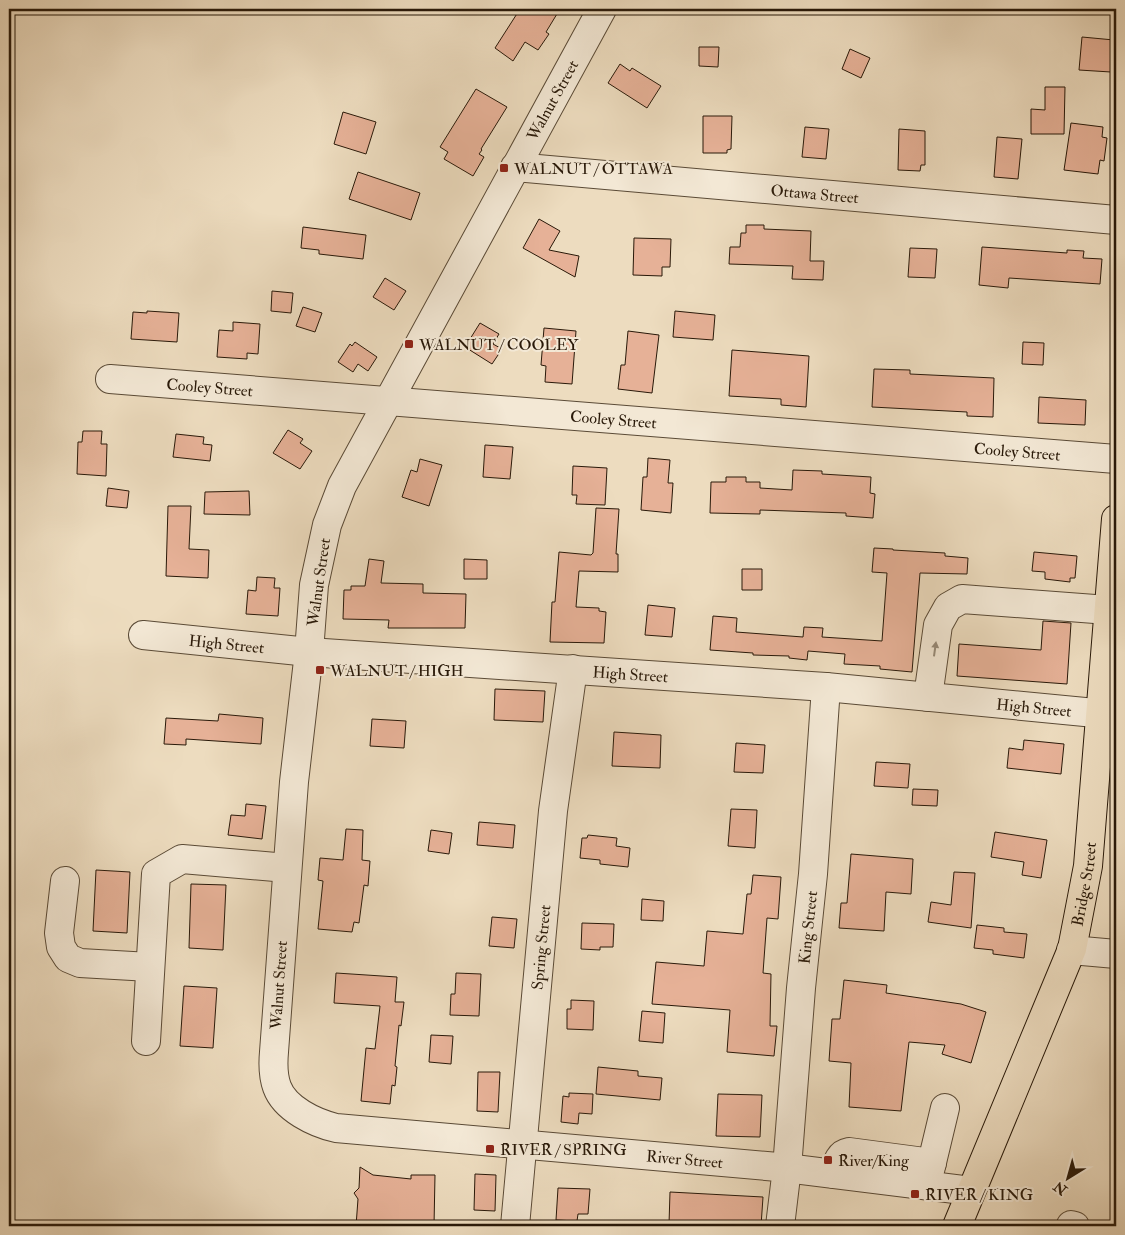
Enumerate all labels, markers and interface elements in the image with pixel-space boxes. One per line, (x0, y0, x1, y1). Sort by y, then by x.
street label: Walnut Street (522, 57, 583, 145)
place label: WALNUT / OTTAWA (513, 159, 673, 179)
marker: WALNUT / OTTAWA (498, 162, 510, 174)
street label: Ottawa Street (770, 181, 860, 208)
place label: WALNUT / COOLEY (418, 335, 579, 355)
marker: WALNUT / COOLEY (403, 338, 415, 350)
street label: Cooley Street (166, 375, 254, 401)
street label: Cooley Street (569, 407, 657, 433)
street label: Cooley Street (973, 439, 1061, 466)
street label: Walnut Street (303, 537, 335, 629)
street label: High Street (188, 631, 265, 658)
one-way arrow (931, 641, 939, 657)
place label: WALNUT / HIGH (329, 661, 464, 681)
street label: High Street (592, 662, 669, 687)
marker: WALNUT / HIGH (314, 664, 326, 676)
street label: High Street (995, 694, 1072, 722)
street label: Bridge Street (1068, 841, 1101, 928)
street label: King Street (795, 890, 822, 965)
street label: Spring Street (528, 904, 555, 991)
street label: Walnut Street (266, 940, 292, 1031)
place label: RIVER / SPRING (500, 1140, 627, 1160)
marker: RIVER / SPRING (484, 1143, 496, 1155)
street label: River Street (645, 1146, 724, 1173)
place label: River/King (838, 1151, 910, 1171)
north arrow (1042, 1152, 1092, 1202)
marker: River/King (822, 1154, 834, 1166)
text: N (1050, 1177, 1071, 1199)
place label: RIVER / KING (925, 1185, 1033, 1205)
marker: RIVER / KING (909, 1188, 921, 1200)

